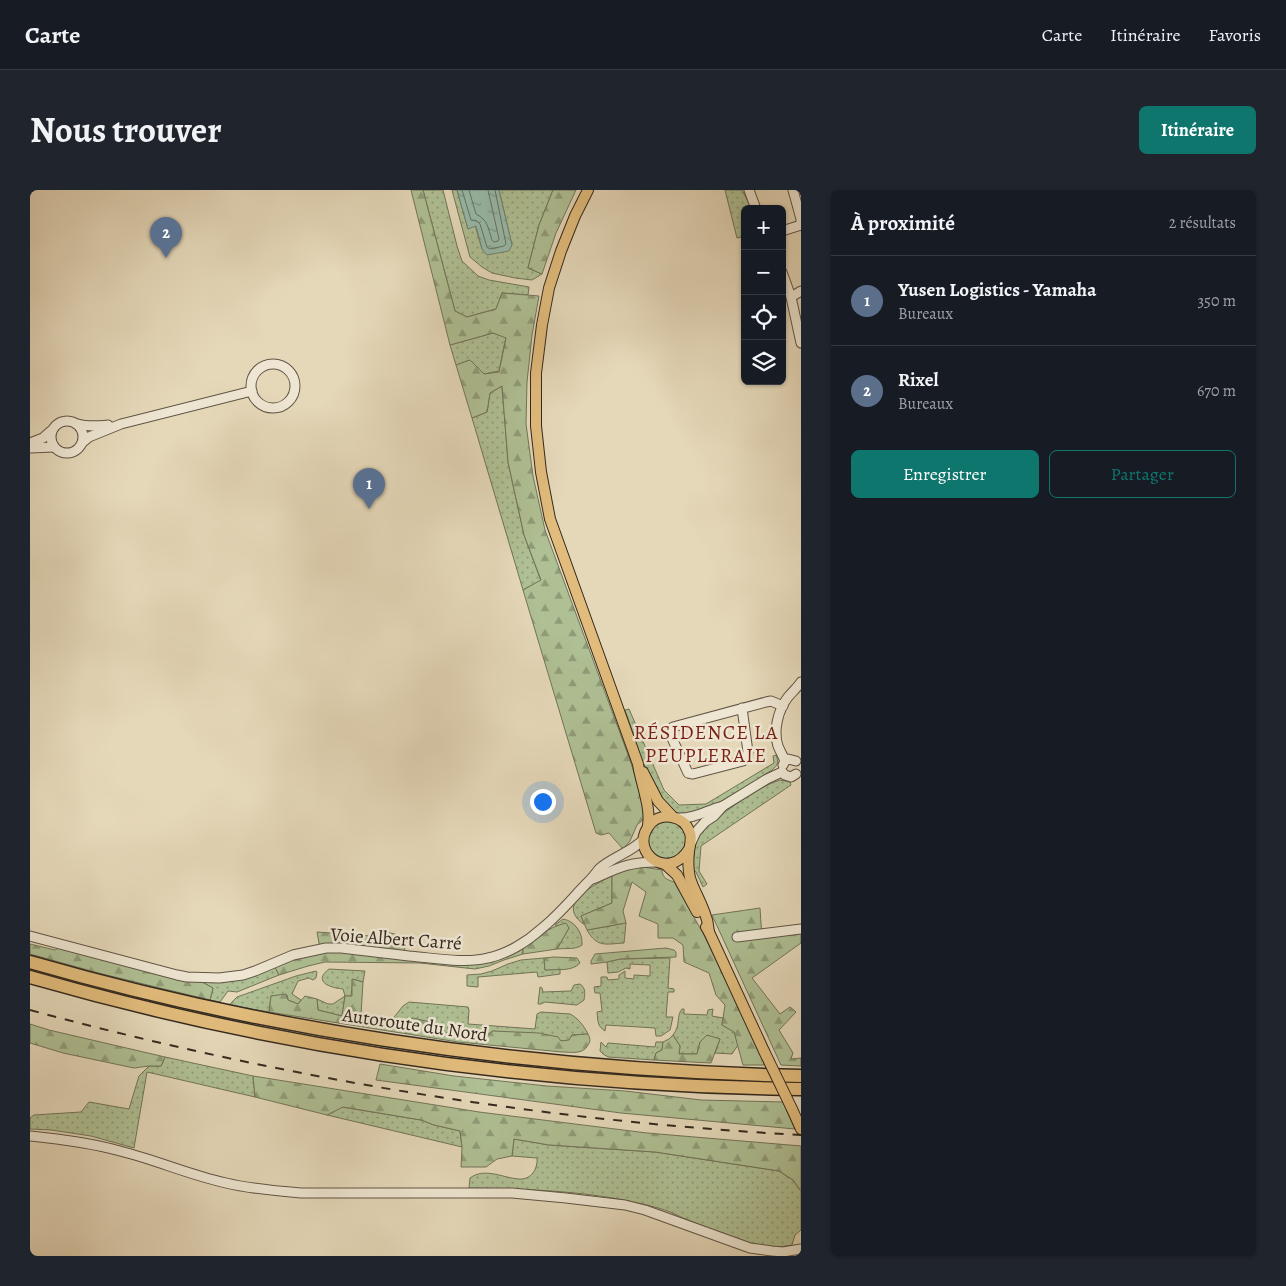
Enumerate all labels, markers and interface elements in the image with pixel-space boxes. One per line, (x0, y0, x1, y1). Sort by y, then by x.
text: Carte (25, 19, 80, 51)
text: Carte (1042, 23, 1082, 47)
text: Itinéraire (1110, 23, 1181, 47)
text: Favoris (1209, 23, 1261, 47)
text: Nous trouver (30, 106, 222, 154)
button: Itinéraire (1139, 106, 1256, 154)
map controls (741, 205, 786, 385)
button: + (741, 205, 786, 250)
text: À proximité (851, 209, 955, 237)
text: 2 résultats (1169, 212, 1236, 234)
pin: 2 (150, 217, 182, 258)
button: − (741, 250, 786, 295)
text: Yusen Logistics - Yamaha (898, 277, 1096, 303)
text: 1 (864, 290, 870, 312)
text: 350 m (1197, 290, 1236, 312)
button: locate (741, 295, 786, 340)
text: Bureaux (898, 303, 953, 325)
button: layers (741, 340, 786, 385)
text: Rixel (898, 367, 938, 393)
text: 2 (863, 380, 871, 402)
text: 670 m (1197, 380, 1236, 402)
text: Bureaux (898, 393, 953, 415)
button: Enregistrer (851, 450, 1039, 498)
button: Partager (1049, 450, 1236, 498)
pin: 1 (353, 468, 385, 509)
district label: RÉSIDENCE LA PEUPLERAIE (634, 719, 778, 769)
your location (530, 789, 556, 815)
street label: Voie Albert Carré (328, 921, 463, 957)
street label: Autoroute du Nord (340, 1002, 490, 1048)

